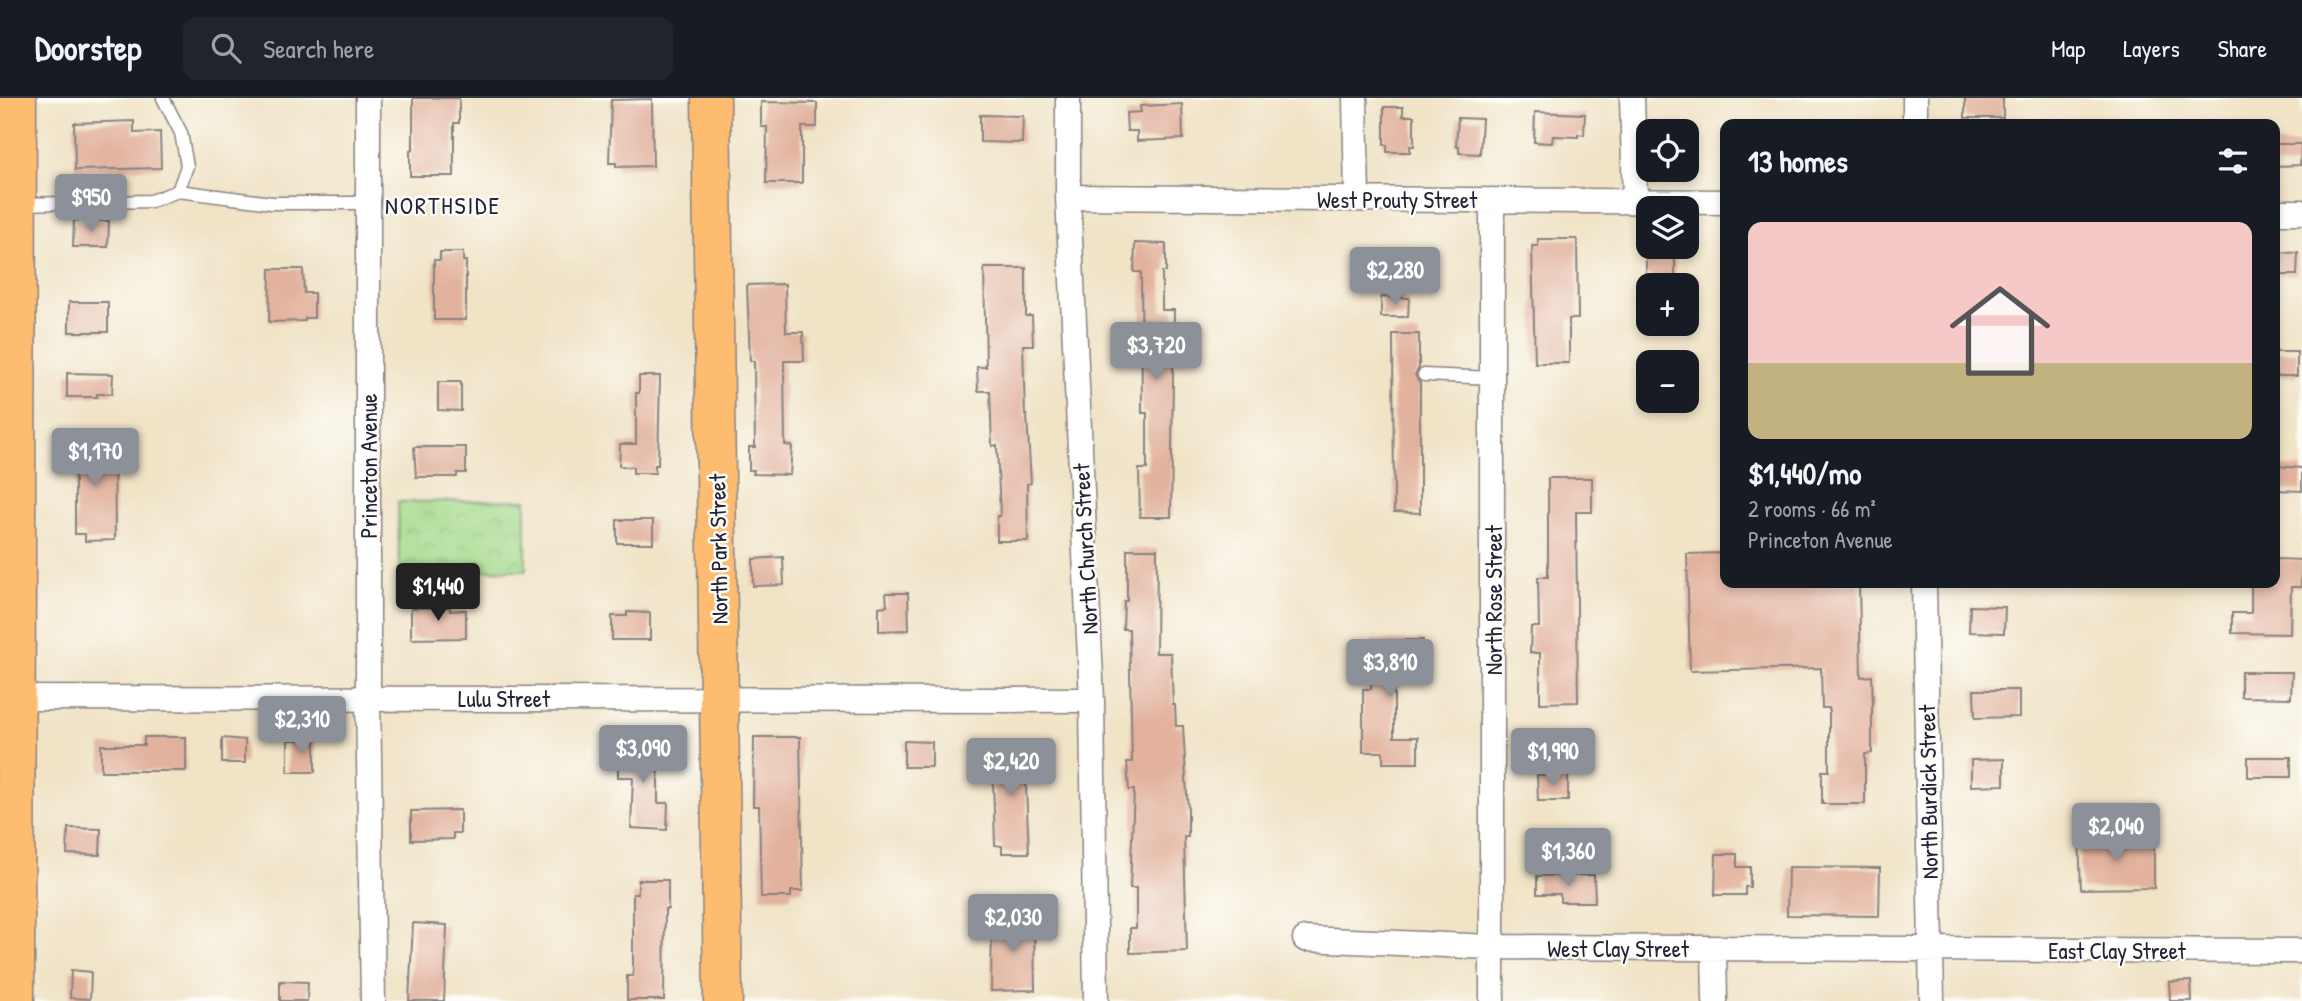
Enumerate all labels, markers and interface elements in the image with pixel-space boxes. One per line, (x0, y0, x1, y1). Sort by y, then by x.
search box (183, 17, 673, 80)
text: Doorstep (35, 26, 141, 70)
icon: search (207, 29, 245, 67)
text: Search here (263, 31, 374, 66)
text: Map (2051, 32, 2085, 64)
text: Layers (2123, 32, 2180, 64)
text: Share (2218, 32, 2267, 64)
map controls (1636, 119, 1699, 413)
button: locate (1636, 119, 1699, 182)
text: 13 homes (1748, 141, 1848, 181)
icon: filters (2214, 142, 2252, 180)
pin: $950 (50, 174, 132, 234)
text: $950 (71, 181, 111, 212)
street label: West Prouty Street (1317, 184, 1478, 215)
district label: NORTHSIDE (385, 189, 501, 221)
button: layers (1636, 196, 1699, 259)
pin: $2,280 (1338, 248, 1452, 307)
text: $2,280 (1366, 254, 1424, 285)
icon: home (1937, 268, 2063, 394)
button: + (1636, 273, 1699, 336)
pin: $3,720 (1099, 322, 1213, 382)
text: $3,720 (1126, 329, 1186, 360)
button: − (1636, 350, 1699, 413)
street label: Princeton Avenue (353, 394, 384, 538)
pin: $1,170 (38, 428, 152, 488)
text: $1,170 (68, 435, 122, 466)
text: $1,440/mo (1748, 453, 1861, 493)
street label: North Church Street (1065, 462, 1105, 635)
street label: North Park Street (701, 472, 735, 625)
text: 2 rooms · 66 m² (1748, 493, 1876, 524)
street label: North Rose Street (1478, 524, 1509, 675)
text: Princeton Avenue (1748, 524, 1893, 555)
pin: $1,440 (381, 564, 495, 623)
text: $1,440 (412, 570, 464, 601)
pin: $3,810 (1333, 640, 1447, 699)
text: $3,810 (1362, 646, 1418, 677)
street label: Lulu Street (458, 683, 551, 714)
pin: $2,310 (245, 696, 359, 756)
text: $2,310 (274, 703, 330, 734)
street label: North Burdick Street (1911, 703, 1945, 879)
pin: $3,090 (586, 726, 700, 785)
pin: $1,990 (1496, 728, 1610, 788)
text: $3,090 (615, 732, 671, 763)
text: $1,990 (1527, 735, 1579, 766)
pin: $2,420 (954, 738, 1068, 798)
text: $2,420 (983, 745, 1039, 776)
pin: $2,040 (2059, 804, 2173, 863)
text: $2,040 (2088, 810, 2144, 841)
pin: $1,360 (1511, 828, 1625, 888)
text: $1,360 (1541, 835, 1595, 866)
pin: $2,030 (956, 894, 1070, 954)
text: $2,030 (984, 901, 1042, 932)
street label: West Clay Street (1547, 933, 1690, 964)
street label: East Clay Street (2048, 935, 2187, 966)

